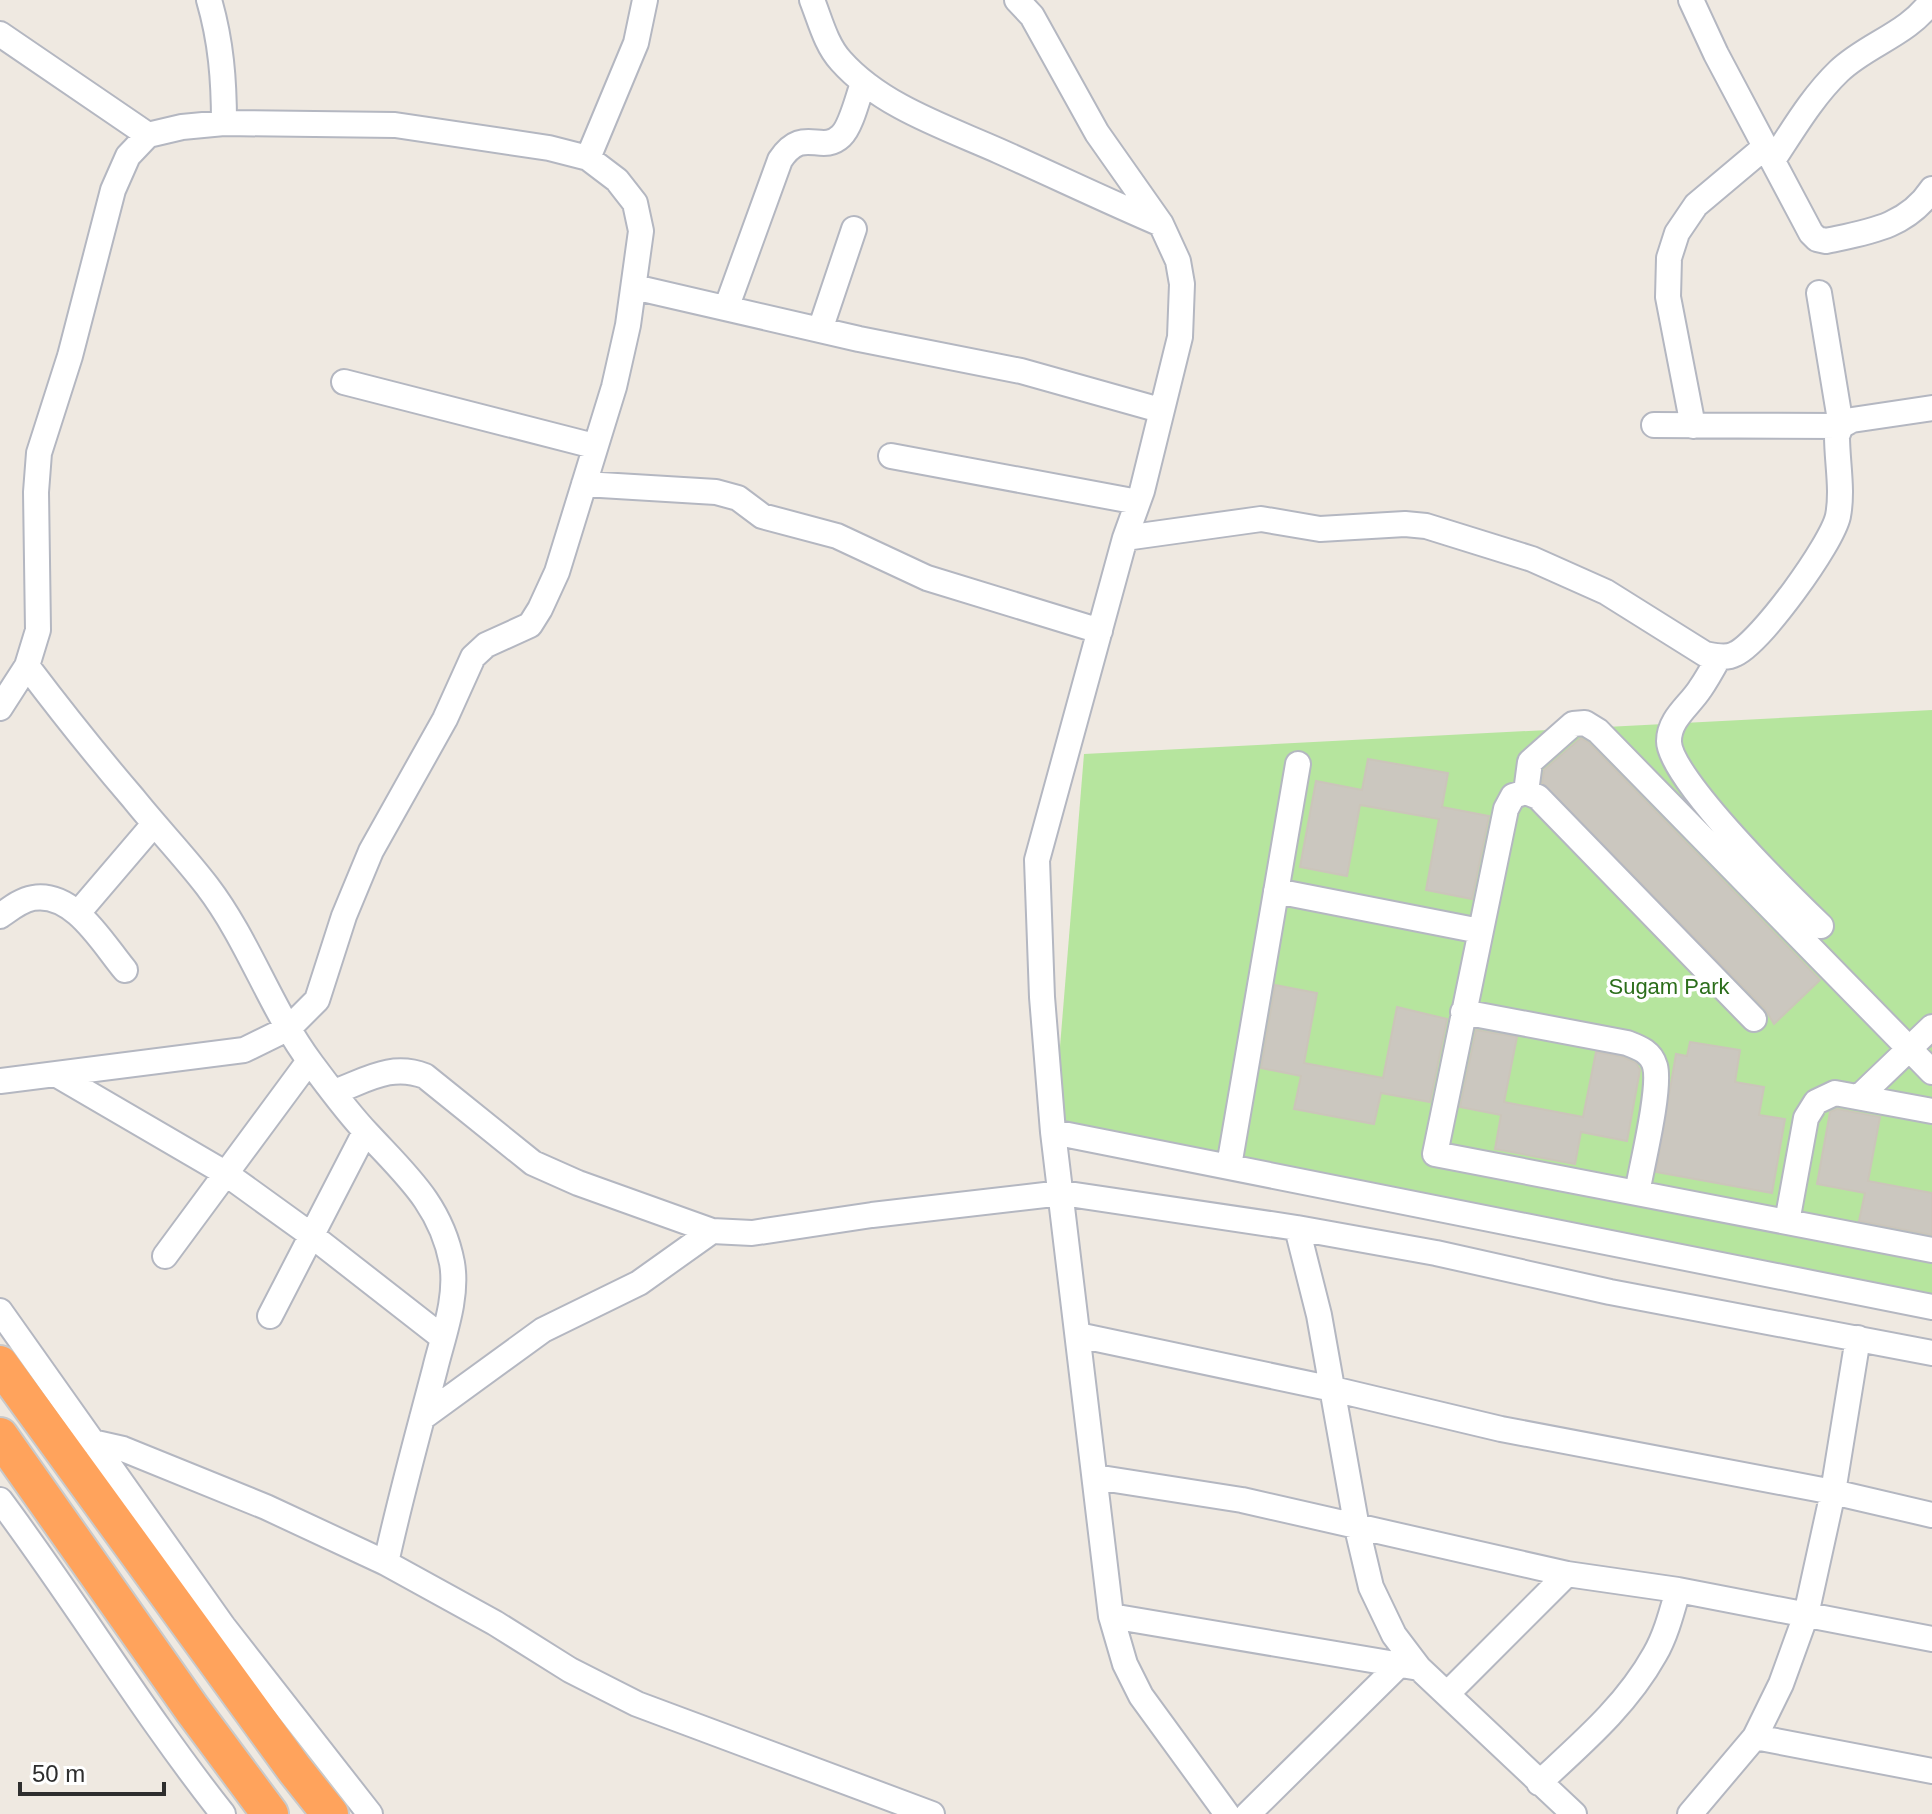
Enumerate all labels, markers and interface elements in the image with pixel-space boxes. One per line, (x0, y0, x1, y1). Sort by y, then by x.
park label: Sugam Park (1608, 974, 1731, 999)
scale bar (20, 1746, 164, 1796)
text: 50 m (32, 1760, 85, 1787)

